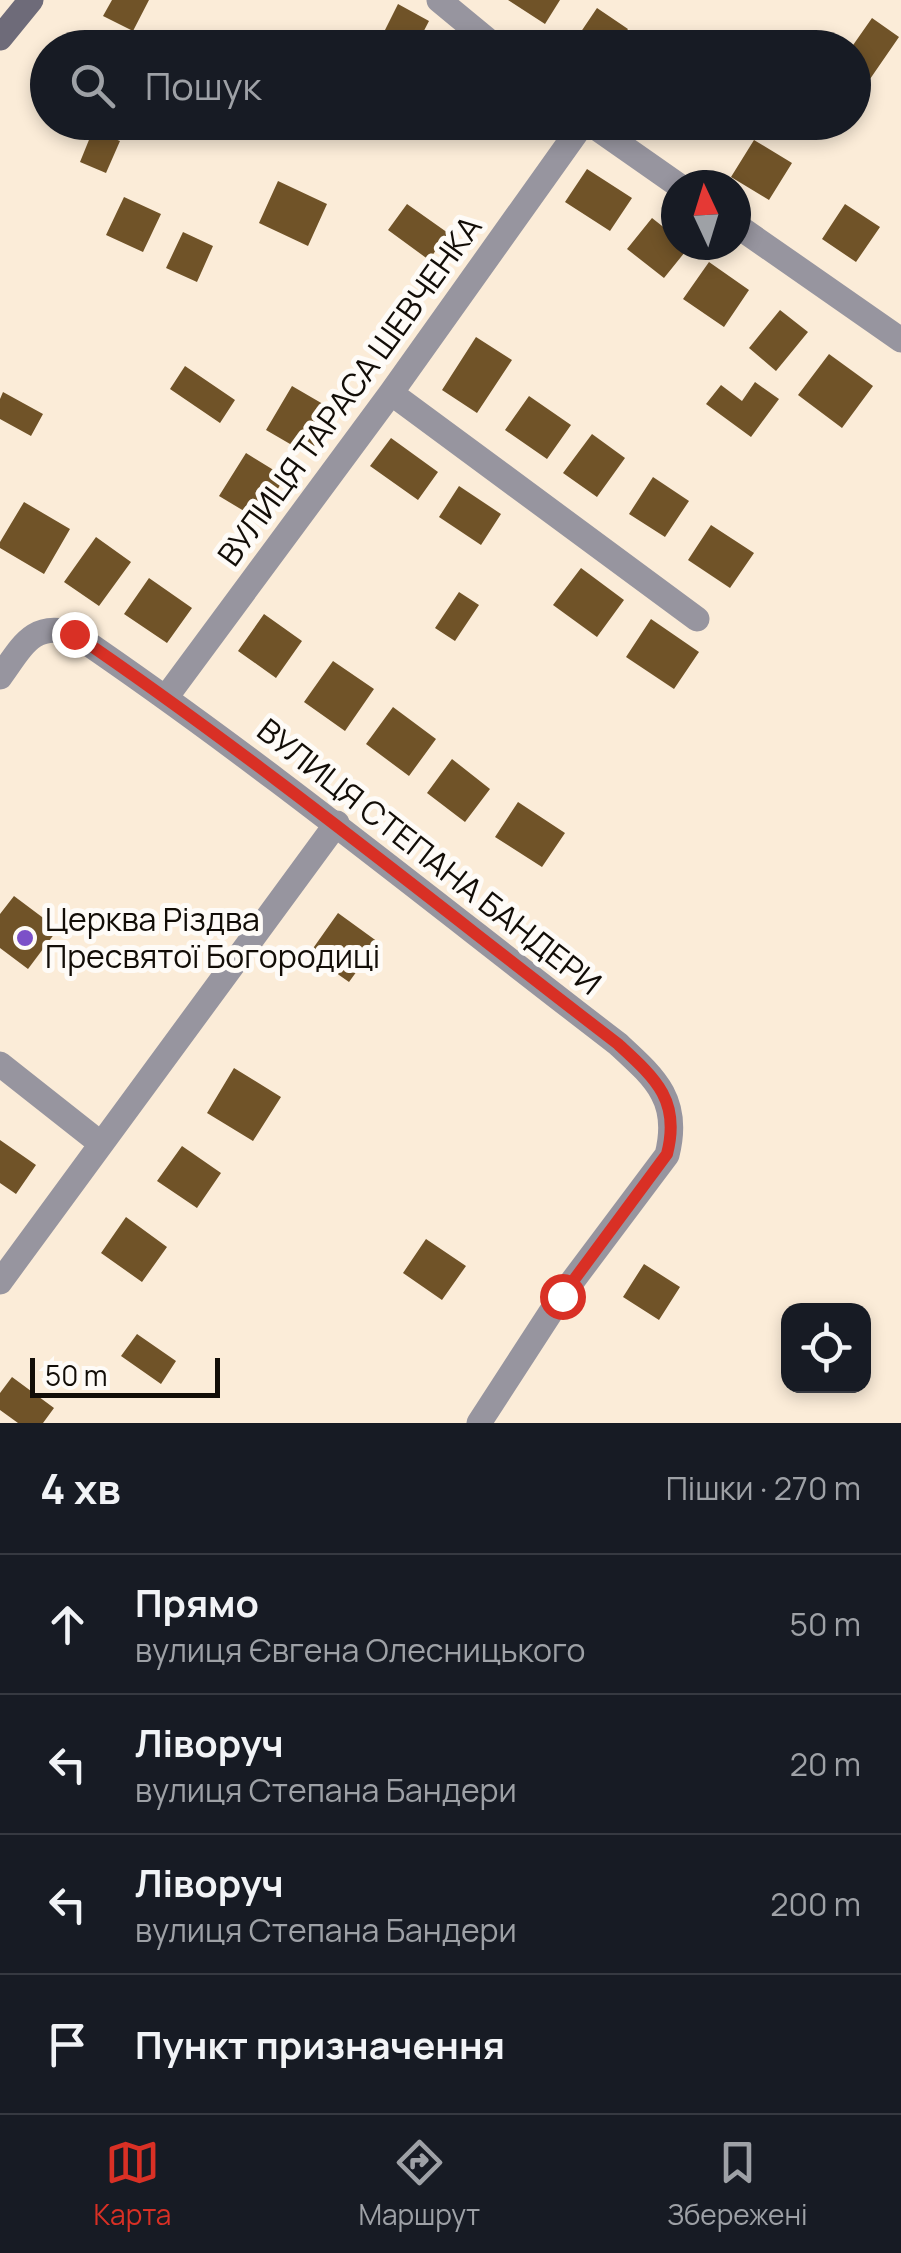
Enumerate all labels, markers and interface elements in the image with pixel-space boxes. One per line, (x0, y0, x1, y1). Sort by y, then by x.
search box (30, 30, 871, 140)
icon: search (65, 58, 120, 113)
text: Пошук (145, 59, 261, 111)
north arrow (661, 170, 751, 260)
street label: ВУЛИЦЯ ТАРАСА ШЕВЧЕНКА (207, 206, 491, 574)
route end (52, 612, 98, 658)
street label: ВУЛИЦЯ СТЕПАНА БАНДЕРИ (249, 708, 611, 1004)
place label: Церква Різдва Пресвятої Богородиці (45, 897, 380, 978)
marker: Церква Різдва Пресвятої Богородиці (14, 927, 36, 949)
route start (540, 1274, 586, 1320)
map controls (781, 1303, 871, 1393)
button: locate (781, 1303, 871, 1393)
scale bar (30, 1353, 220, 1398)
text: 50 m (45, 1356, 108, 1394)
text: 4 хв (40, 1459, 121, 1517)
text: Пішки · 270 m (666, 1466, 861, 1510)
text: Прямо (135, 1576, 259, 1628)
icon: ahead (40, 1597, 95, 1652)
text: 50 m (789, 1602, 861, 1646)
text: вулиця Євгена Олесницького (135, 1628, 586, 1672)
text: Ліворуч (135, 1716, 284, 1768)
icon: left (40, 1737, 95, 1792)
text: 20 m (790, 1742, 861, 1786)
text: вулиця Степана Бандери (135, 1768, 517, 1812)
text: Ліворуч (135, 1856, 284, 1908)
icon: left (40, 1877, 95, 1932)
text: 200 m (770, 1882, 861, 1926)
text: вулиця Степана Бандери (135, 1908, 517, 1952)
icon: arrive (40, 2017, 95, 2072)
text: Пункт призначення (135, 2018, 505, 2070)
tab: Карта (93, 2135, 171, 2233)
tab: Маршрут (358, 2135, 480, 2233)
tab: Збережені (667, 2135, 808, 2233)

